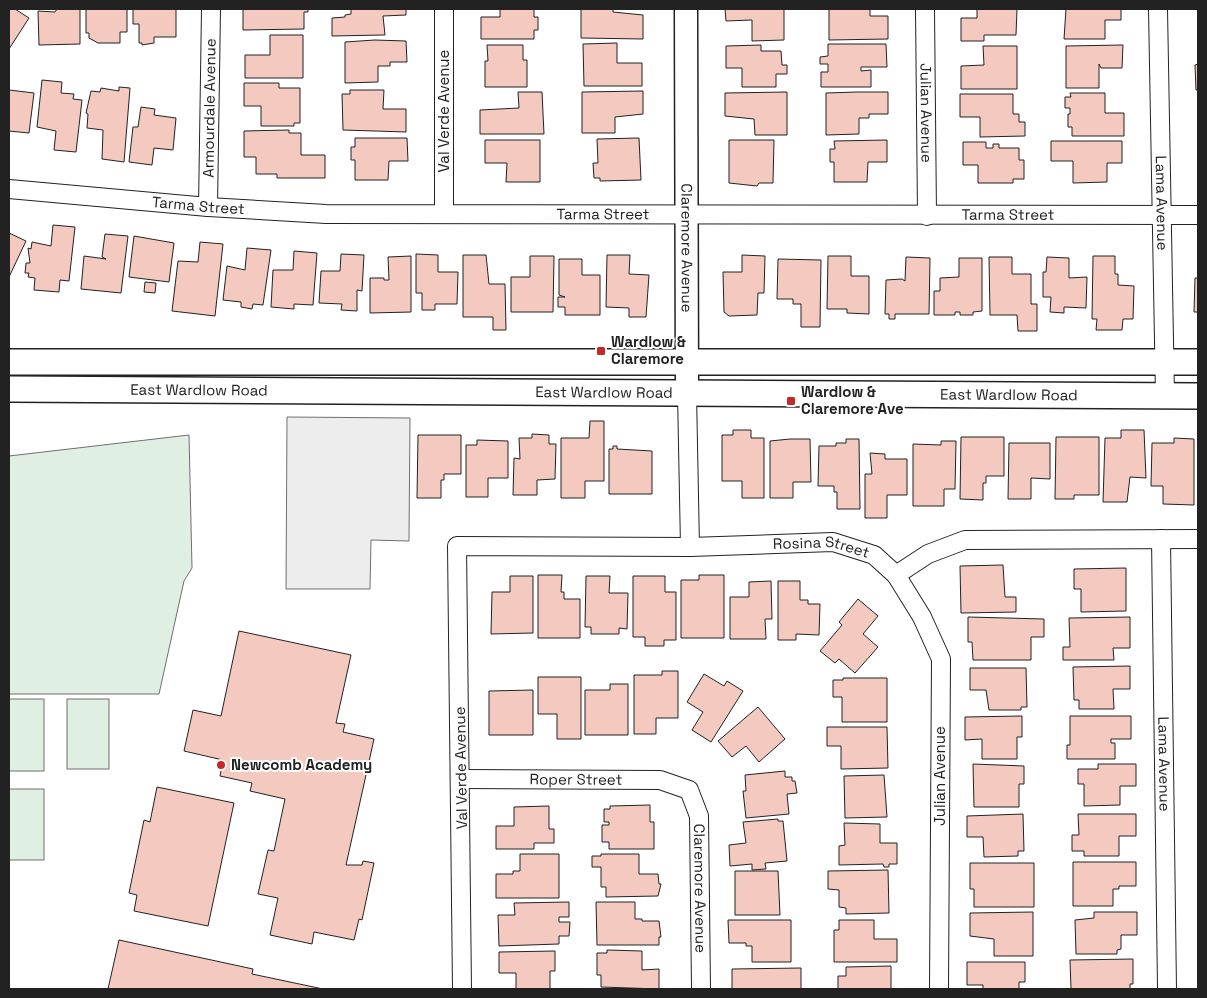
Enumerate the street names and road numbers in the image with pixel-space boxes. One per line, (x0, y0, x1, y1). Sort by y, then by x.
street label: Armourdale Avenue (198, 38, 220, 178)
street label: Val Verde Avenue (434, 49, 453, 172)
street label: Julian Avenue (917, 63, 936, 163)
street label: Lama Avenue (1152, 155, 1172, 251)
street label: Claremore Avenue (677, 183, 697, 313)
street label: Tarma Street (151, 192, 245, 218)
street label: Tarma Street (556, 204, 650, 223)
street label: Tarma Street (961, 205, 1055, 224)
street label: East Wardlow Road (130, 380, 268, 400)
street label: East Wardlow Road (535, 382, 673, 402)
street label: East Wardlow Road (940, 384, 1078, 404)
street label: Rosina Street (773, 532, 872, 562)
street label: Val Verde Avenue (450, 706, 471, 830)
street label: Lama Avenue (1154, 716, 1175, 812)
street label: Julian Avenue (930, 726, 949, 826)
street label: Roper Street (530, 769, 623, 789)
street label: Claremore Avenue (690, 824, 711, 953)

